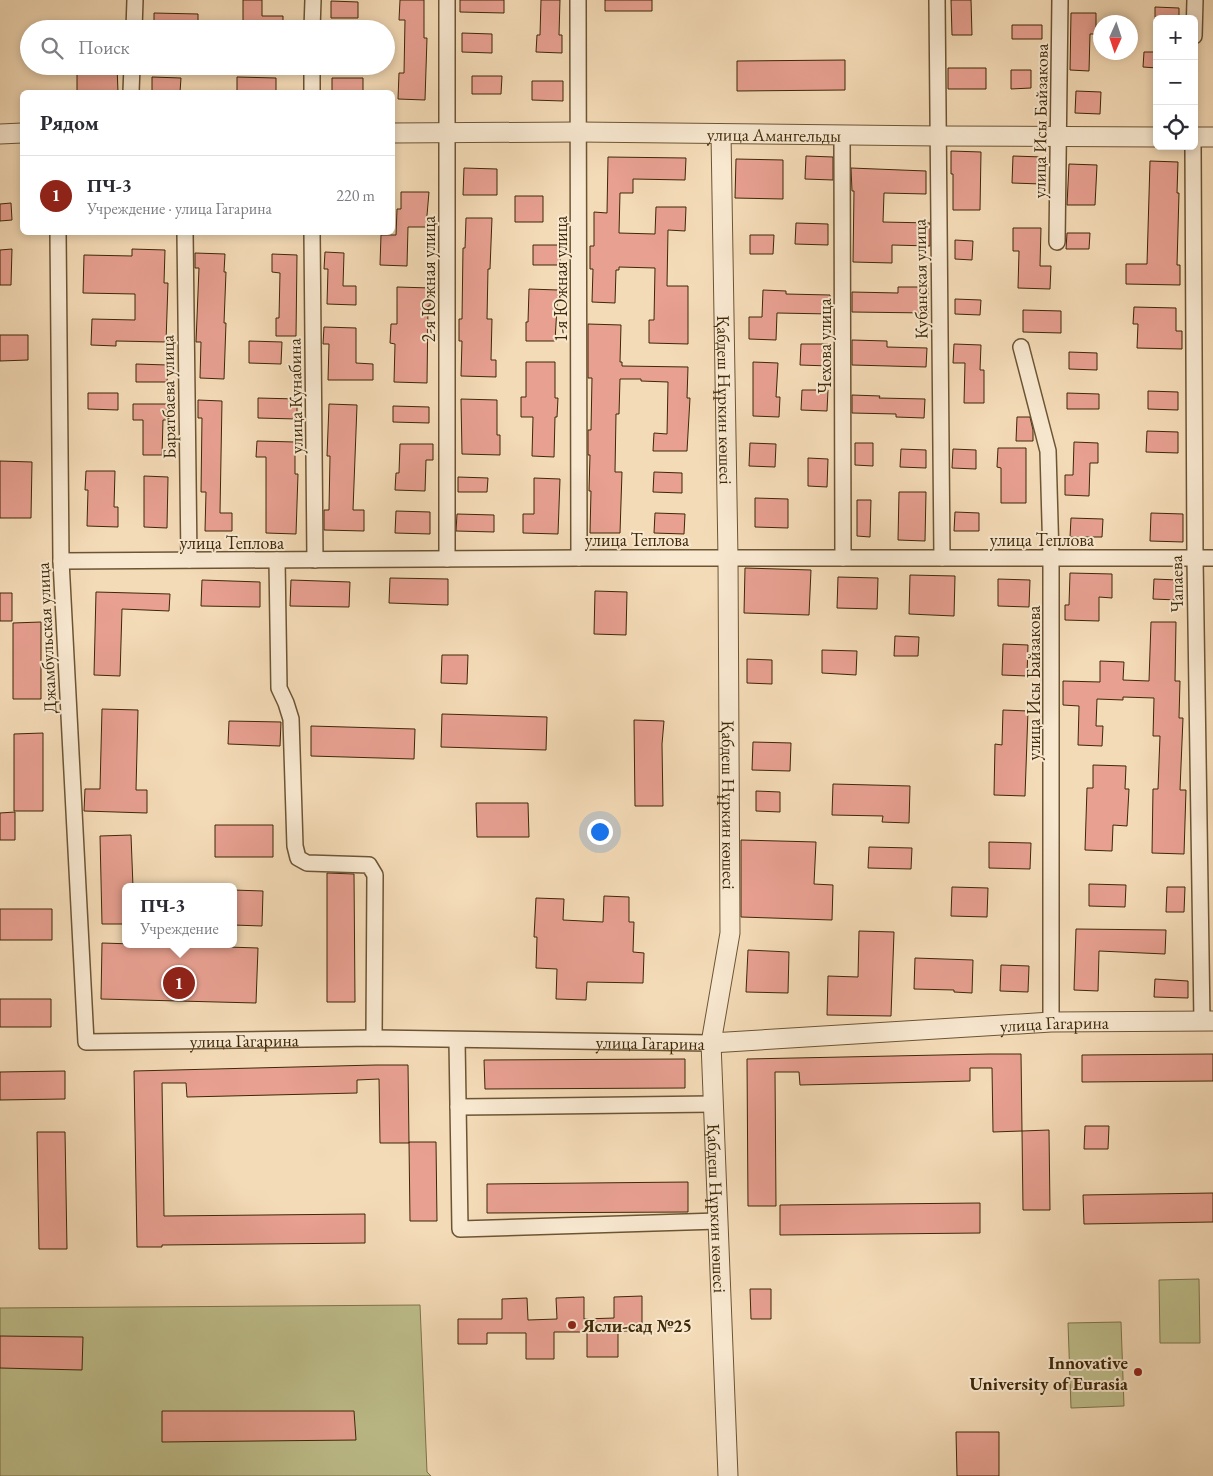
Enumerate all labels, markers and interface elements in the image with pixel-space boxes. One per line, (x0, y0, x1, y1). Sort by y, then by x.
north arrow (1093, 15, 1138, 60)
map controls (1153, 15, 1198, 150)
button: + (1153, 15, 1198, 60)
search box (20, 20, 395, 75)
icon: search (38, 34, 66, 62)
text: Поиск (78, 35, 130, 60)
street label: улица Исы Байзакова (1027, 42, 1053, 199)
button: − (1153, 60, 1198, 105)
button: locate (1153, 105, 1198, 150)
text: Рядом (40, 109, 99, 136)
street label: улица Амангельды (707, 122, 841, 146)
text: ПЧ-3 (87, 173, 132, 198)
text: 1 (52, 185, 60, 206)
text: 220 m (336, 185, 375, 206)
text: Учреждение · улица Гагарина (87, 198, 272, 219)
street label: 2-я Южная улица (417, 215, 440, 342)
street label: 1-я Южная улица (549, 215, 572, 342)
street label: Кубанская улица (907, 218, 933, 339)
street label: Чехова улица (813, 297, 836, 394)
street label: Қабдеш Нұркин көшесі (712, 315, 738, 485)
street label: Баратбаева улица (155, 334, 181, 459)
street label: улица Кунабина (282, 337, 308, 454)
street label: улица Теплова (585, 528, 690, 551)
street label: улица Теплова (990, 528, 1095, 551)
street label: улица Теплова (180, 531, 285, 554)
street label: Чапаева (1164, 554, 1188, 613)
street label: Джамбульская улица (31, 561, 61, 714)
street label: улица Исы Байзакова (1022, 605, 1045, 761)
street label: Қабдеш Нұркин көшесі (717, 720, 741, 890)
your location (587, 819, 613, 845)
popup (122, 883, 237, 948)
text: ПЧ-3 (140, 893, 185, 918)
text: Учреждение (140, 918, 219, 939)
pin: 1 (163, 964, 195, 1002)
street label: улица Гагарина (999, 1010, 1110, 1037)
street label: улица Гагарина (190, 1028, 300, 1052)
street label: улица Гагарина (596, 1030, 706, 1054)
street label: Қабдеш Нұркин көшесі (703, 1123, 732, 1294)
place label: Ясли-сад №25 (581, 1314, 692, 1337)
marker: Ясли-сад №25 (566, 1319, 578, 1331)
place label: Innovative University of Eurasia (969, 1351, 1128, 1395)
marker: Innovative University of Eurasia (1132, 1366, 1144, 1378)

